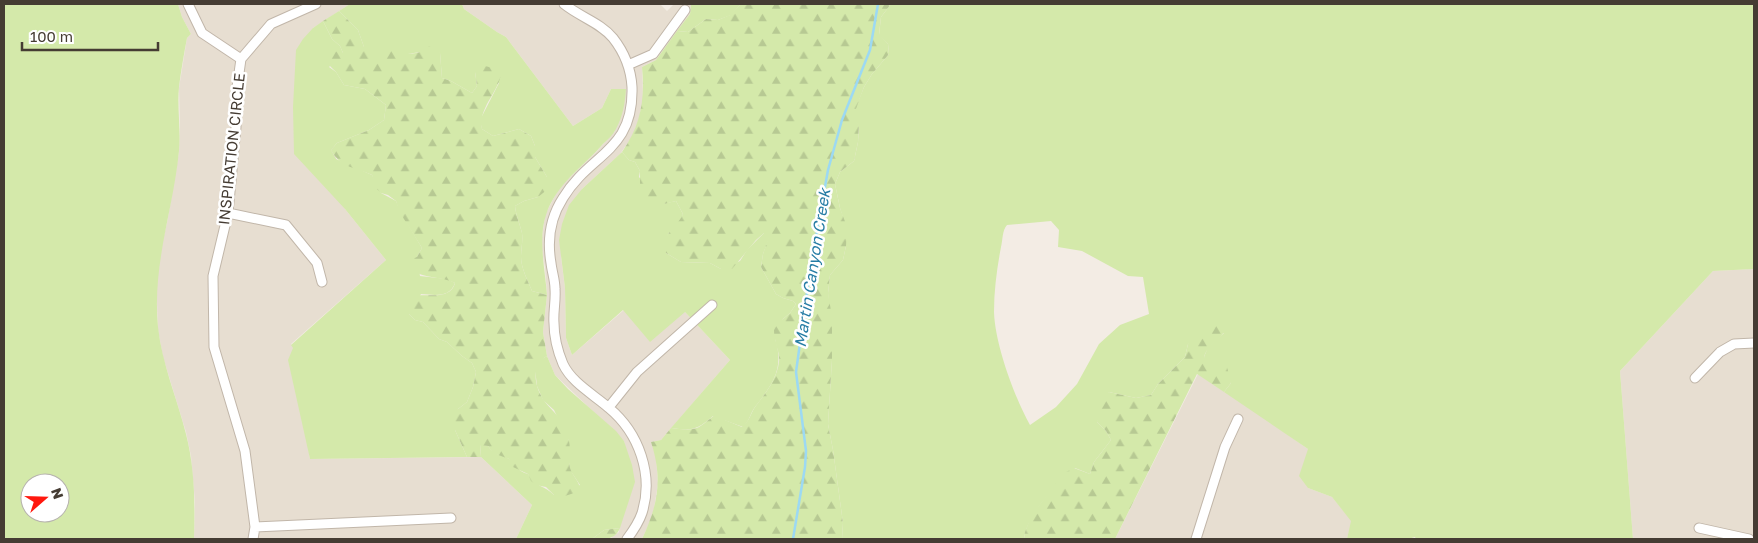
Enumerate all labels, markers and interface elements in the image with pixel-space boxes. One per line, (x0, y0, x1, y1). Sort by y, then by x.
scale bar (22, 20, 159, 52)
text: 100 m (30, 27, 73, 45)
street label: INSPIRATION CIRCLE (214, 72, 248, 226)
water label: Martin Canyon Creek (790, 186, 835, 349)
north arrow (20, 473, 70, 523)
text: N (48, 485, 67, 501)

